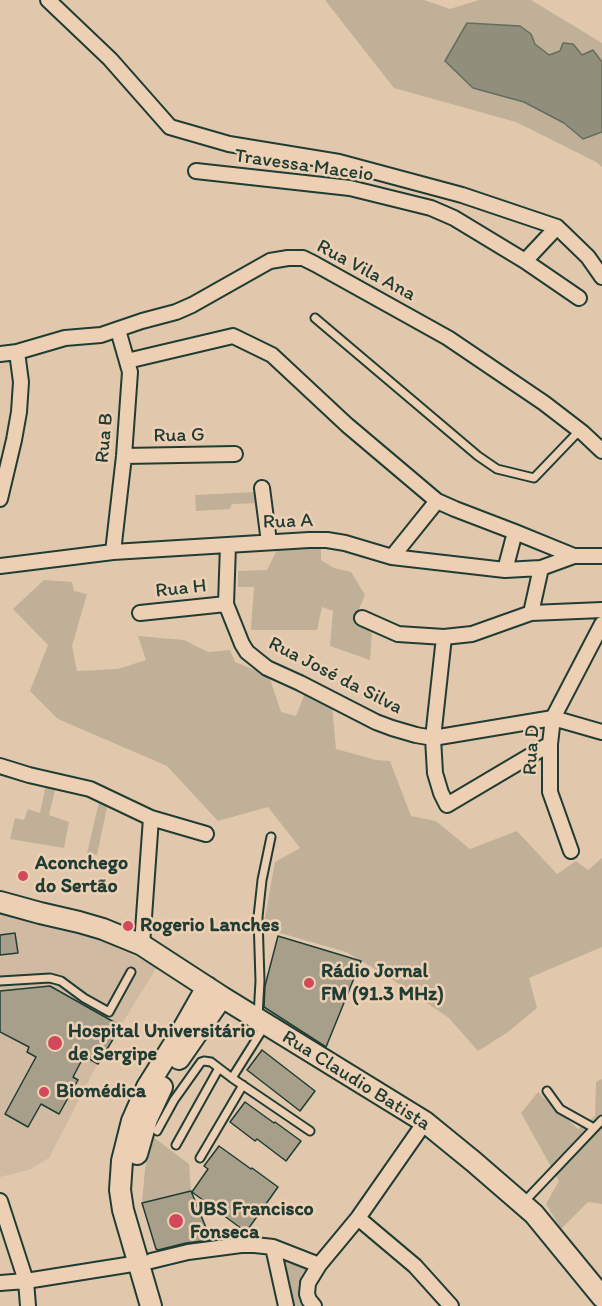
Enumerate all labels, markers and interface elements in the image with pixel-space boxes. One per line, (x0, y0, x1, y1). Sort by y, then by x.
street label: Travessa Maceio (233, 144, 375, 188)
street label: Rua Vila Ana (312, 235, 420, 307)
street label: Rua B (91, 412, 119, 464)
street label: Rua G (153, 424, 205, 448)
street label: Rua A (262, 509, 314, 535)
street label: Rua H (154, 574, 208, 604)
street label: Rua José da Silva (264, 632, 406, 720)
street label: Rua D (519, 724, 545, 776)
place label: Aconchego do Sertão (35, 852, 128, 899)
marker: Aconchego do Sertão (16, 869, 30, 883)
place label: Rogerio Lanches (140, 914, 279, 938)
marker: Rogerio Lanches (121, 919, 135, 933)
place label: Rádio Jornal FM (91.3 MHz) (321, 960, 444, 1007)
marker: Rádio Jornal FM (91.3 MHz) (302, 976, 316, 990)
place label: Hospital Universitário de Sergipe (68, 1020, 255, 1067)
street label: Rua Claudio Batista (277, 1026, 435, 1136)
marker: Hospital Universitário de Sergipe (46, 1034, 64, 1052)
place label: Biomédica (56, 1080, 146, 1104)
marker: Biomédica (37, 1085, 51, 1099)
place label: UBS Francisco Fonseca (190, 1198, 314, 1245)
marker: UBS Francisco Fonseca (167, 1212, 185, 1230)

